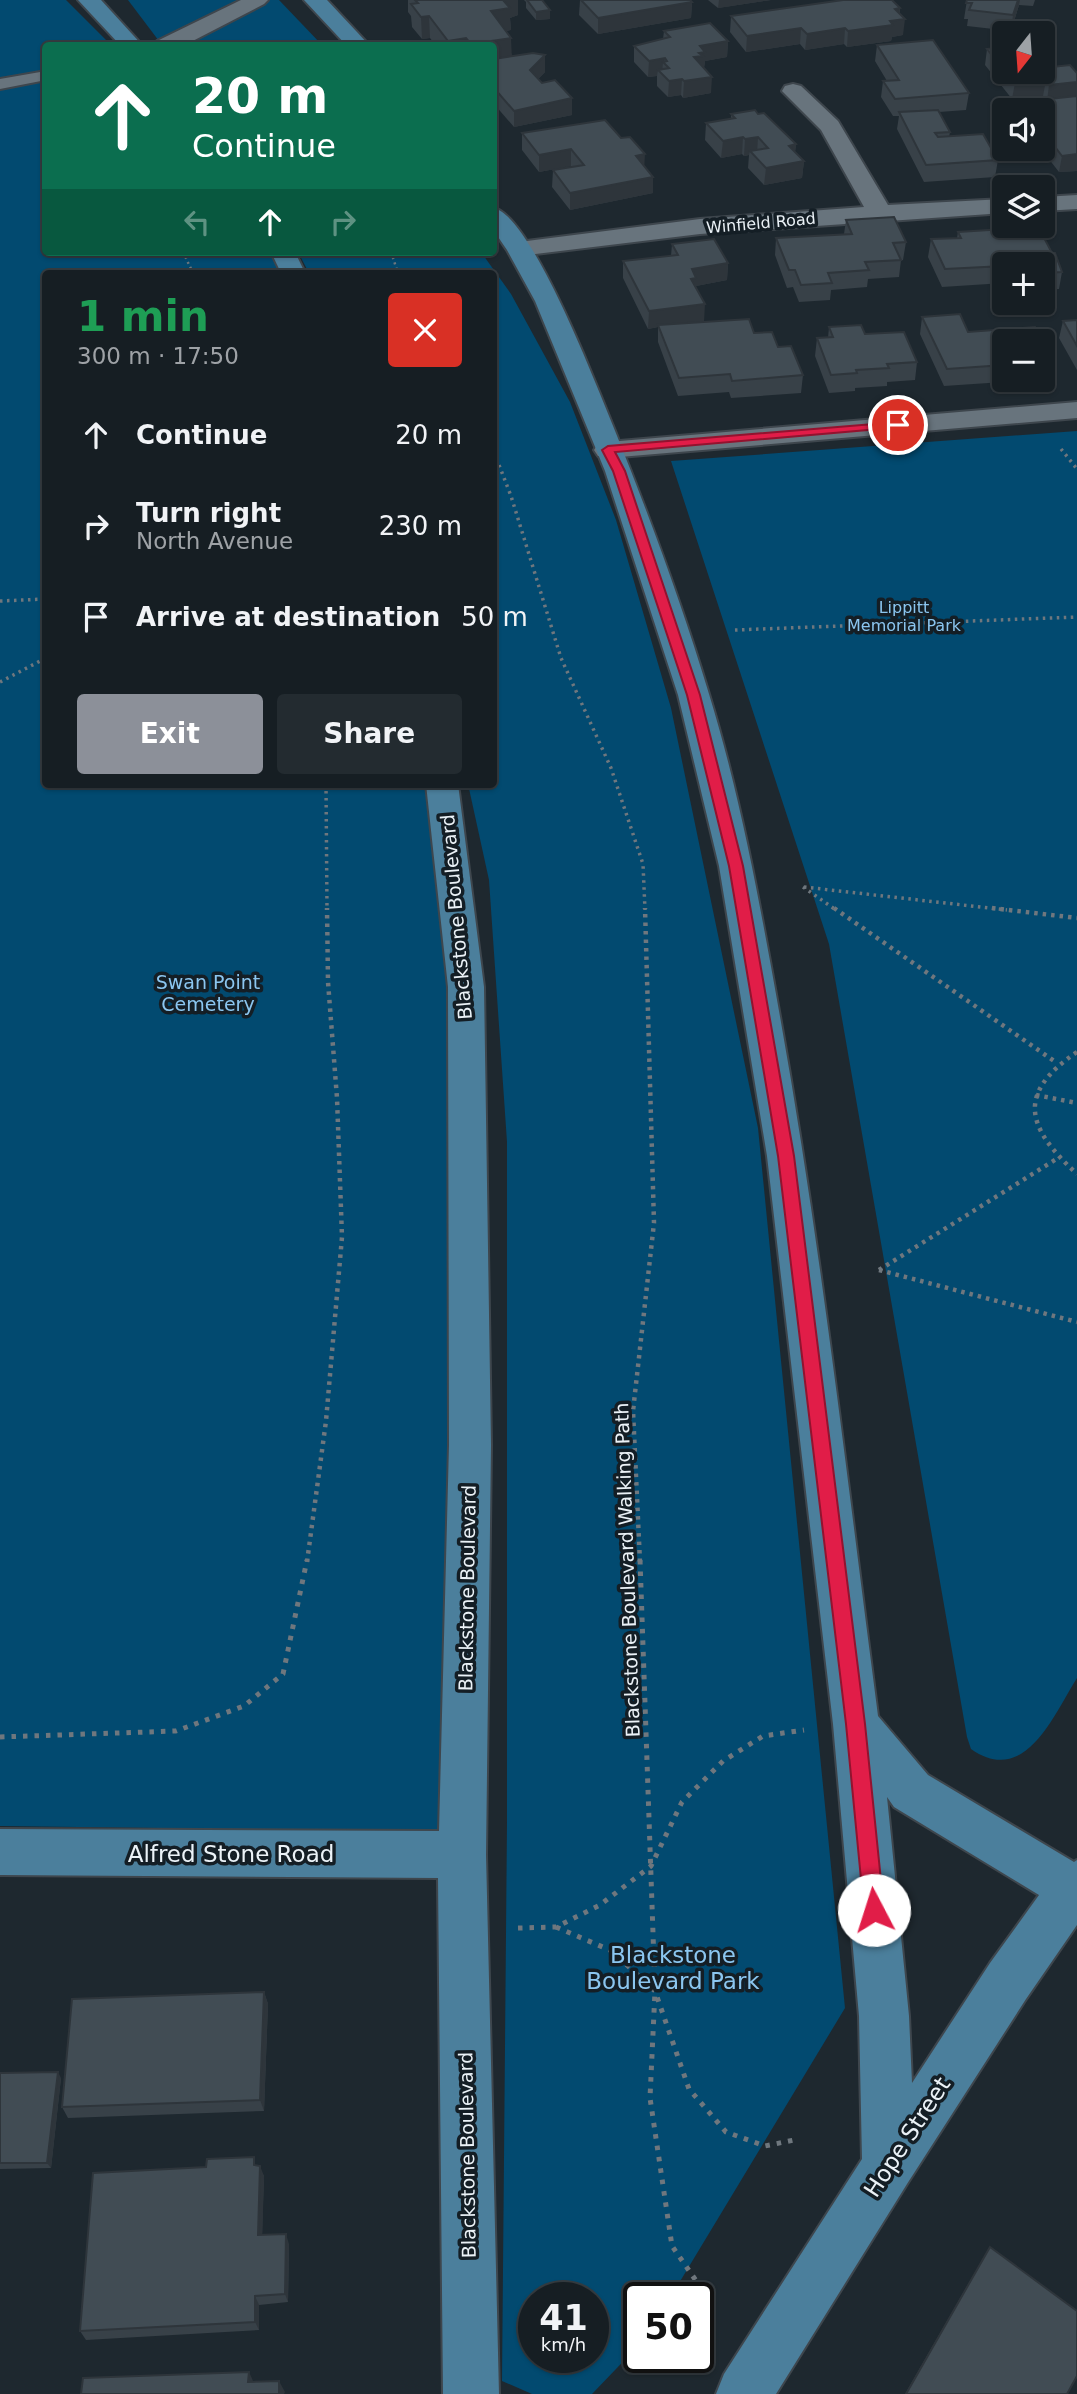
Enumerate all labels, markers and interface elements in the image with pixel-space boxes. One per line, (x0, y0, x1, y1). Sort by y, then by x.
north arrow (992, 21, 1055, 84)
map controls (992, 21, 1055, 392)
text: 20 m (192, 68, 328, 125)
icon: ahead (77, 70, 168, 161)
button: sound (992, 98, 1055, 161)
text: Continue (192, 127, 336, 165)
button: layers (992, 175, 1055, 238)
icon: left (178, 203, 216, 241)
icon: ahead (251, 203, 289, 241)
icon: right (324, 203, 362, 241)
street label: Winfield Road (705, 209, 817, 237)
button: + (992, 252, 1055, 315)
text: 1 min (77, 292, 209, 341)
button: close (388, 293, 462, 367)
button: − (992, 329, 1055, 392)
text: 300 m · 17:50 (77, 343, 239, 369)
pin (868, 395, 928, 455)
icon: arrive (879, 406, 917, 444)
icon: ahead (77, 416, 115, 454)
text: Continue (136, 420, 267, 450)
text: 20 m (395, 420, 462, 450)
text: Turn right (136, 498, 281, 528)
icon: right (77, 507, 115, 545)
text: 230 m (379, 511, 462, 541)
text: North Avenue (136, 528, 293, 554)
icon: arrive (77, 598, 115, 636)
park label: Lippitt Memorial Park (847, 598, 962, 635)
text: Arrive at destination (136, 602, 440, 632)
text: 50 m (461, 602, 528, 632)
button: Exit (77, 694, 263, 774)
button: Share (277, 694, 462, 774)
street label: Blackstone Boulevard (436, 813, 476, 1021)
park label: Swan Point Cemetery (156, 971, 260, 1015)
street label: Blackstone Boulevard Walking Path (610, 1402, 644, 1738)
street label: Blackstone Boulevard (454, 1485, 480, 1691)
street label: Alfred Stone Road (128, 1841, 334, 1867)
position arrow (837, 1873, 911, 1947)
park label: Blackstone Boulevard Park (586, 1942, 760, 1994)
street label: Blackstone Boulevard (454, 2052, 480, 2258)
street label: Hope Street (859, 2072, 955, 2202)
speed limit sign: 50 (623, 2282, 714, 2373)
text: 41 (539, 2298, 588, 2338)
text: km/h (541, 2334, 586, 2355)

